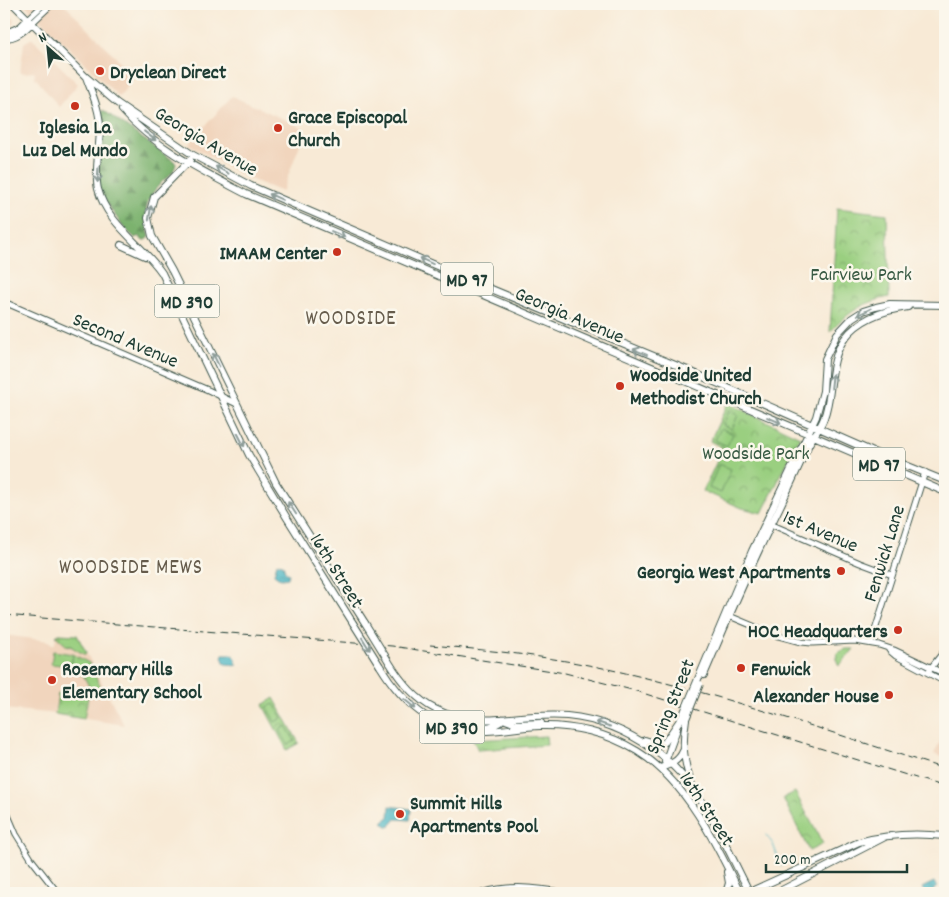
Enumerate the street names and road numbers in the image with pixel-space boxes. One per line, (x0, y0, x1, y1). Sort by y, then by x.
street label: Georgia Avenue (148, 101, 263, 185)
road number: MD 97 (441, 262, 493, 296)
street label: Georgia Avenue (510, 281, 628, 352)
road number: MD 390 (154, 284, 220, 318)
street label: Second Avenue (68, 307, 182, 377)
road number: MD 97 (853, 448, 905, 480)
street label: Fenwick Lane (858, 502, 914, 606)
street label: 1st Avenue (778, 504, 862, 561)
street label: 16th Street (301, 529, 370, 615)
street label: Spring Street (640, 655, 704, 759)
road number: MD 390 (420, 710, 484, 744)
street label: 16th Street (671, 767, 740, 852)

